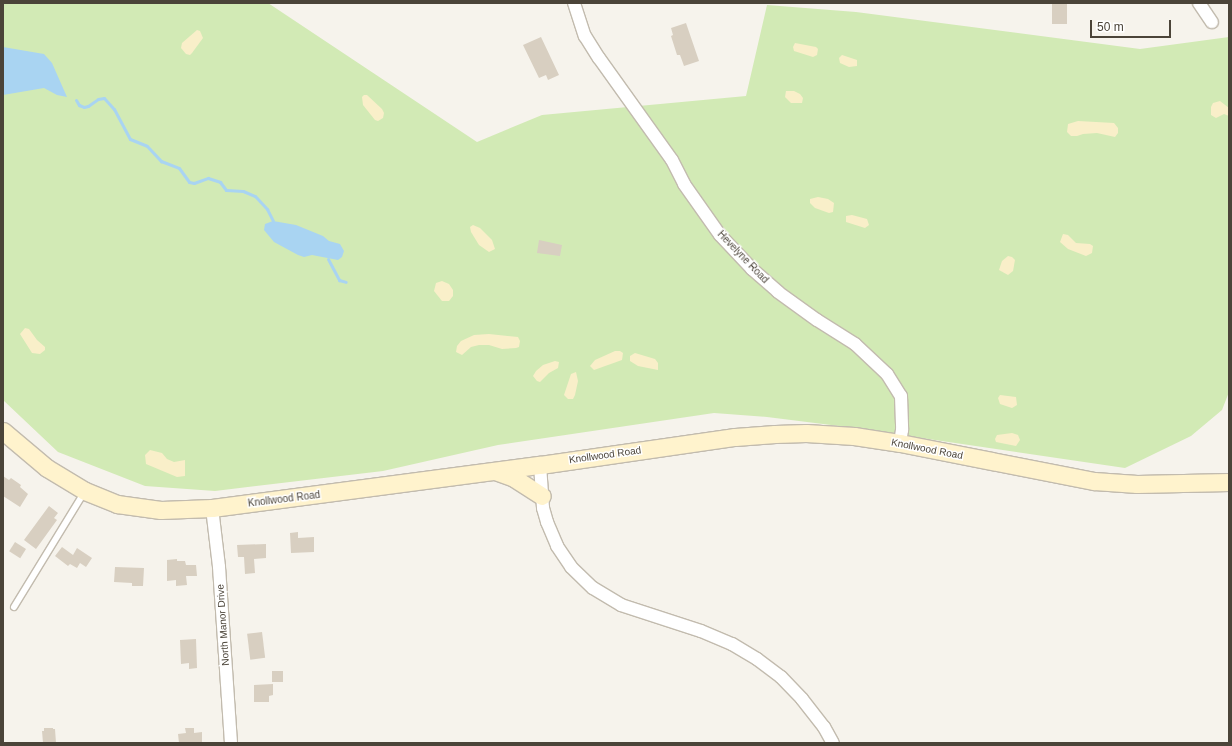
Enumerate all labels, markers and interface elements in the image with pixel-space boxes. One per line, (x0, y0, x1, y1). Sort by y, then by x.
scale bar (1092, 12, 1173, 38)
text: 50 m (1097, 20, 1124, 34)
street label: Hevelyne Road (715, 228, 771, 286)
street label: Knollwood Road (890, 436, 964, 462)
street label: Knollwood Road (568, 444, 642, 466)
street label: Knollwood Road (247, 489, 321, 509)
street label: North Manor Drive (214, 584, 232, 666)

